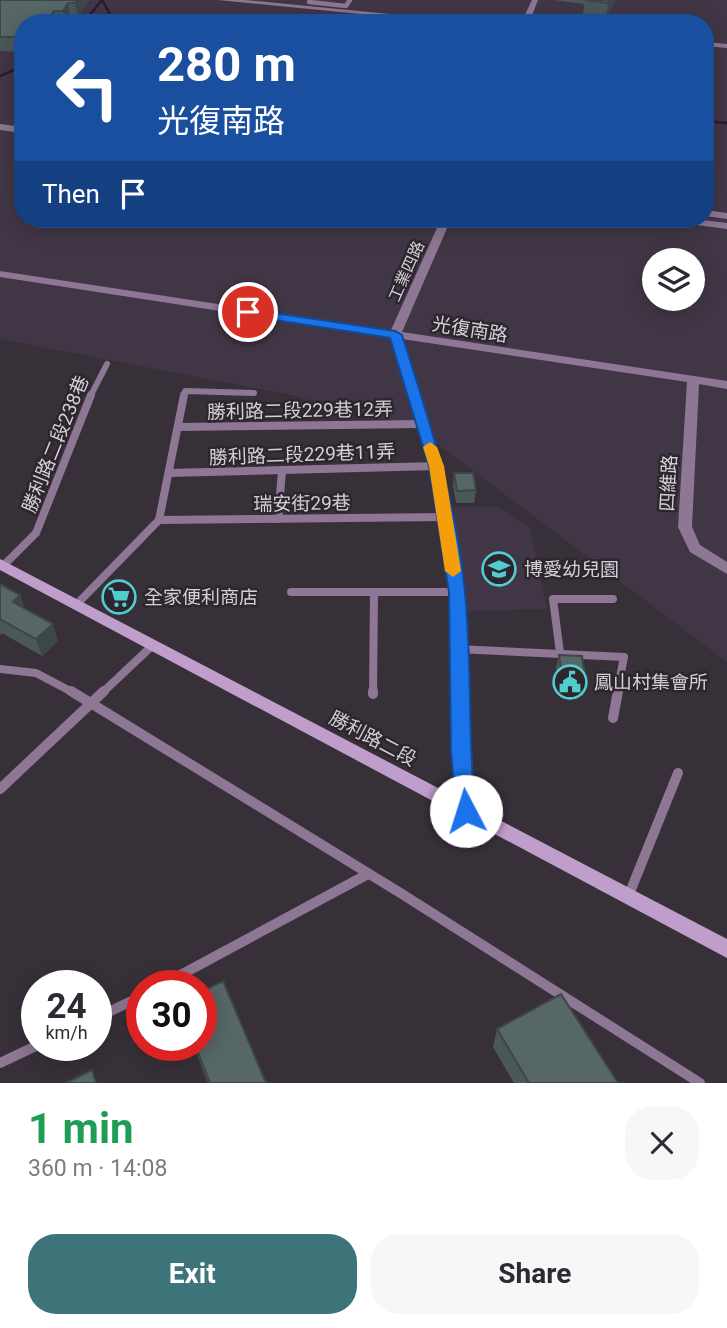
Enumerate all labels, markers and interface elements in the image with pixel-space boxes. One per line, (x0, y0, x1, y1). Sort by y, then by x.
text: 280 m (157, 36, 296, 93)
icon: left (42, 42, 133, 133)
text: 光復南路 (157, 102, 285, 140)
icon: arrive (114, 175, 152, 213)
text: Then (42, 179, 100, 209)
street label: 工業四路 (385, 238, 428, 304)
map controls (642, 248, 705, 311)
button: layers (642, 248, 705, 311)
pin (218, 282, 278, 342)
icon: arrive (229, 293, 267, 331)
street label: 光復南路 (431, 312, 509, 347)
street label: 勝利路二段238巷 (17, 372, 93, 516)
street label: 勝利路二段229巷12弄 (207, 397, 393, 424)
street label: 勝利路二段229巷11弄 (208, 440, 396, 469)
street label: 四維路 (656, 454, 681, 512)
street label: 瑞安街29巷 (253, 491, 351, 516)
school or university icon: 博愛幼兒園 (480, 550, 518, 588)
place label: 博愛幼兒園 (524, 558, 619, 581)
supermarket icon: 全家便利商店 (100, 578, 138, 616)
place label: 全家便利商店 (144, 586, 258, 609)
public building icon: 鳳山村集會所 (551, 663, 589, 701)
place label: 鳳山村集會所 (594, 671, 708, 694)
street label: 勝利路二段 (325, 706, 420, 771)
position arrow (429, 774, 503, 848)
speed limit sign: 30 (126, 970, 217, 1061)
text: 24 (46, 986, 87, 1027)
text: km/h (45, 1022, 88, 1043)
text: 1 min (28, 1104, 134, 1153)
button: close (625, 1106, 699, 1180)
text: 360 m · 14:08 (28, 1155, 167, 1182)
button: Exit (28, 1234, 357, 1314)
button: Share (371, 1234, 699, 1314)

